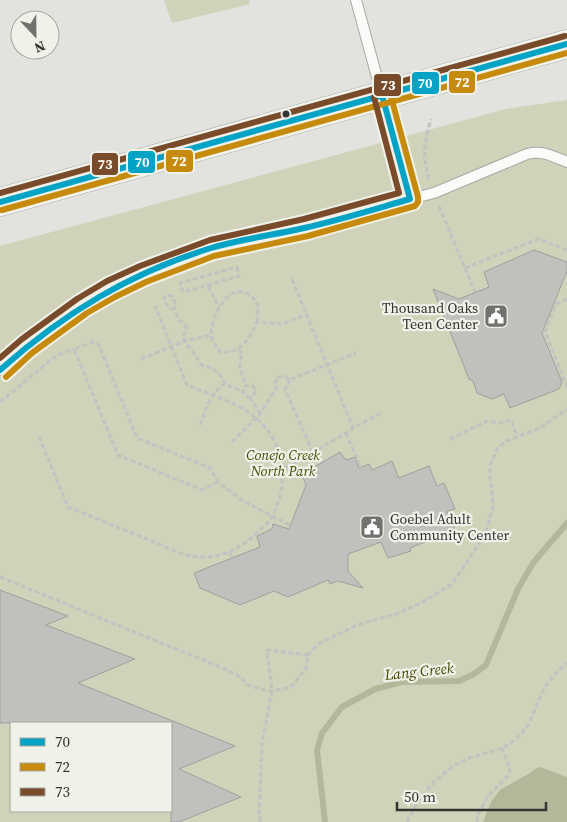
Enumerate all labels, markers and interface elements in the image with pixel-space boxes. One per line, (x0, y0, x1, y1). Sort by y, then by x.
north arrow (10, 10, 60, 60)
text: N (31, 36, 48, 58)
line badge: 72 (448, 70, 476, 94)
line badge: 70 (411, 71, 440, 95)
text: 72 (454, 72, 470, 92)
line badge: 73 (373, 73, 402, 97)
text: 70 (417, 73, 433, 93)
text: 73 (380, 75, 396, 95)
unlabelled marker (281, 109, 291, 119)
line badge: 72 (165, 149, 194, 173)
line badge: 70 (127, 150, 156, 174)
text: 72 (171, 151, 187, 171)
line badge: 73 (91, 152, 119, 176)
text: 70 (134, 152, 150, 172)
text: 73 (97, 154, 113, 174)
place label: Thousand Oaks Teen Center (382, 298, 478, 334)
public building icon: Thousand Oaks Teen Center (483, 303, 509, 329)
park label: Conejo Creek North Park (246, 445, 320, 481)
place label: Goebel Adult Community Center (390, 509, 510, 545)
public building icon: Goebel Adult Community Center (359, 514, 385, 540)
water label: Lang Creek (382, 657, 455, 685)
legend (10, 722, 172, 812)
text: 70 (55, 731, 70, 752)
text: 72 (55, 756, 70, 777)
scale bar (397, 780, 546, 812)
text: 73 (55, 781, 70, 802)
text: 50 m (404, 786, 436, 807)

